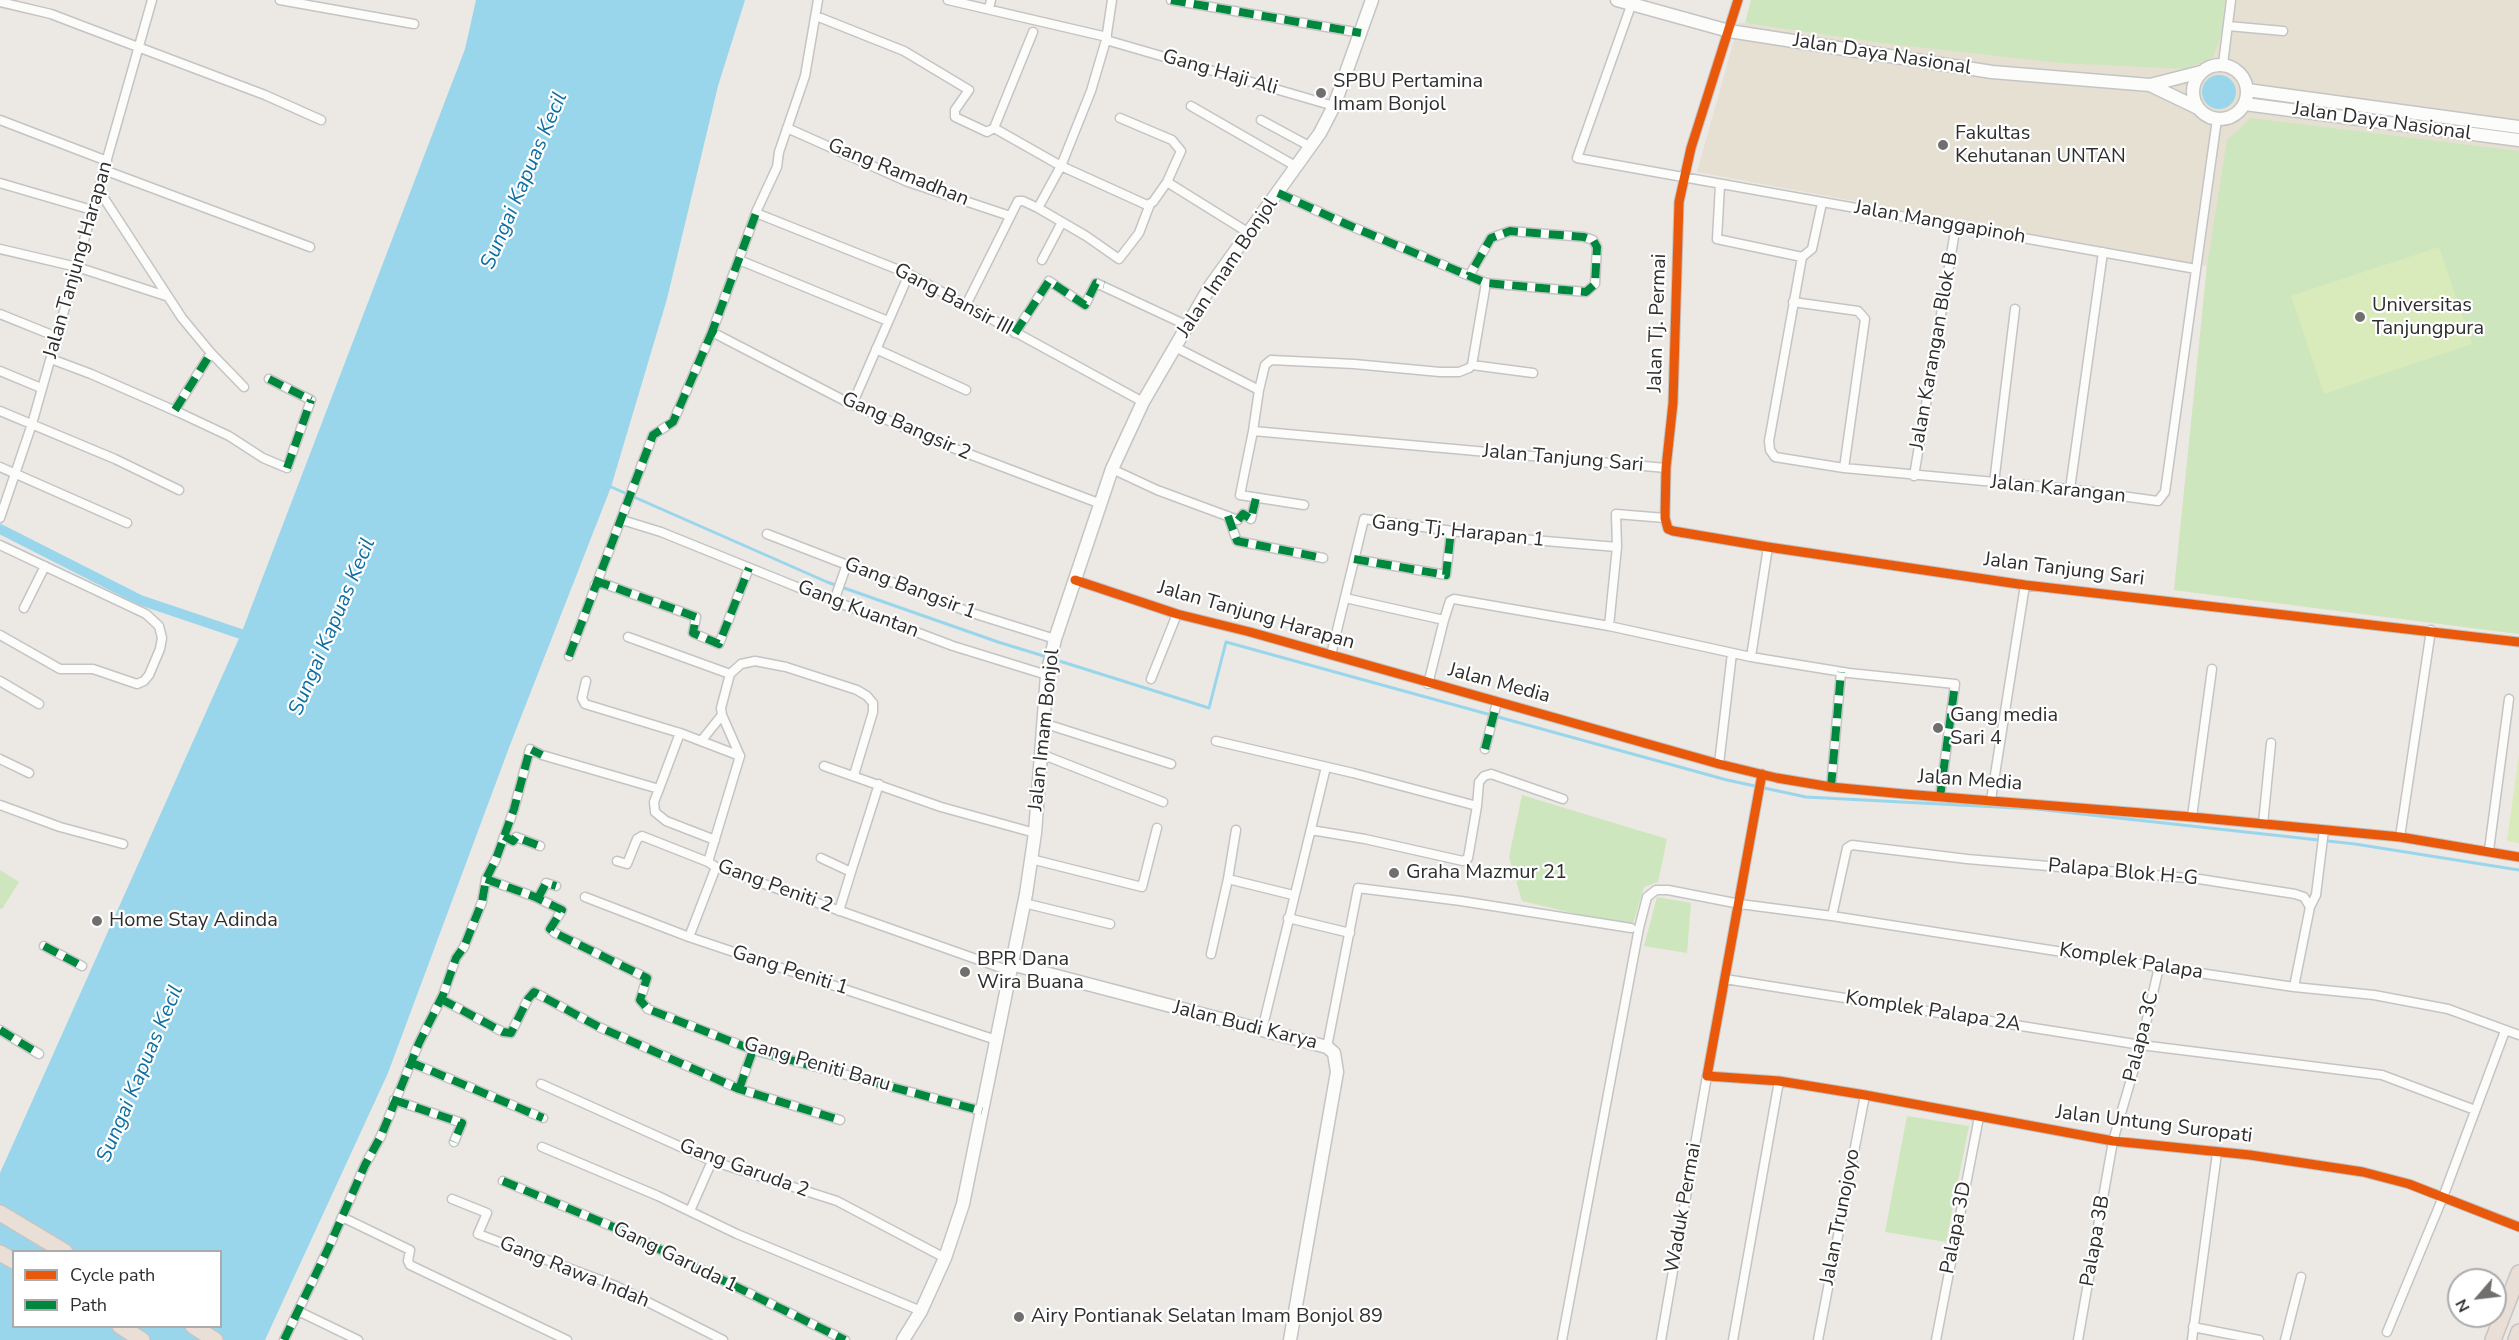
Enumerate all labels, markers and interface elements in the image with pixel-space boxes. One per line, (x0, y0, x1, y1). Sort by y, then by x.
street label: Jalan Daya Nasional (1791, 29, 1973, 81)
street label: Gang Haji Ali (1160, 45, 1280, 101)
place label: SPBU Pertamina Imam Bonjol (1333, 70, 1483, 117)
marker: SPBU Pertamina Imam Bonjol (1314, 86, 1328, 100)
water label: Sungai Kapuas Kecil (476, 89, 574, 273)
street label: Jalan Daya Nasional (2291, 98, 2473, 146)
place label: Fakultas Kehutanan UNTAN (1955, 122, 2126, 169)
street label: Gang Ramadhan (824, 134, 972, 212)
marker: Fakultas Kehutanan UNTAN (1936, 138, 1950, 152)
street label: Jalan Tanjung Harapan (39, 159, 119, 361)
street label: Jalan Imam Bonjol (1172, 194, 1284, 342)
street label: Jalan Manggapinoh (1853, 196, 2027, 250)
street label: Jalan Karangan Blok B (1906, 250, 1964, 452)
street label: Jalan Tj. Permai (1644, 253, 1672, 393)
street label: Gang Bansir III (890, 259, 1016, 341)
place label: Universitas Tanjungpura (2372, 294, 2484, 341)
marker: Universitas Tanjungpura (2353, 310, 2367, 324)
street label: Gang Bangsir 2 (838, 388, 974, 466)
street label: Jalan Tanjung Sari (1482, 440, 1644, 478)
street label: Jalan Karangan (1989, 471, 2127, 509)
street label: Gang Tj. Harapan 1 (1370, 511, 1546, 553)
water label: Sungai Kapuas Kecil (284, 535, 382, 719)
street label: Jalan Tanjung Sari (1982, 548, 2146, 592)
street label: Gang Bangsir 1 (841, 553, 979, 625)
street label: Gang Kuantan (794, 576, 922, 644)
street label: Jalan Tanjung Harapan (1155, 576, 1357, 656)
street label: Jalan Imam Bonjol (1025, 648, 1065, 812)
street label: Jalan Media (1445, 659, 1553, 709)
place label: Gang media Sari 4 (1950, 704, 2058, 751)
marker: Gang media Sari 4 (1931, 721, 1945, 735)
street label: Jalan Media (1917, 765, 2023, 797)
street label: Palapa Blok H-G (2047, 854, 2199, 892)
street label: Gang Peniti 2 (714, 855, 836, 919)
place label: Graha Mazmur 21 (1406, 861, 1567, 885)
marker: Graha Mazmur 21 (1387, 866, 1401, 880)
place label: Home Stay Adinda (109, 909, 278, 933)
marker: Home Stay Adinda (90, 914, 104, 928)
street label: Komplek Palapa (2057, 939, 2205, 985)
street label: Gang Peniti 1 (729, 941, 851, 1001)
place label: BPR Dana Wira Buana (977, 948, 1084, 995)
marker: BPR Dana Wira Buana (958, 965, 972, 979)
water label: Sungai Kapuas Kecil (92, 982, 190, 1166)
street label: Komplek Palapa 2A (1844, 986, 2022, 1038)
street label: Palapa 3C (2119, 989, 2165, 1085)
street label: Jalan Budi Karya (1170, 996, 1320, 1056)
street label: Gang Peniti Baru (741, 1033, 893, 1097)
street label: Jalan Untung Suropati (2054, 1101, 2254, 1149)
street label: Gang Garuda 2 (676, 1134, 812, 1204)
street label: Waduk Permai (1661, 1141, 1707, 1275)
street label: Jalan Trunojoyo (1816, 1147, 1866, 1287)
street label: Palapa 3D (1936, 1180, 1978, 1276)
street label: Palapa 3B (2076, 1194, 2116, 1288)
street label: Gang Garuda 1 (609, 1217, 741, 1299)
street label: Gang Rawa Indah (495, 1232, 653, 1314)
legend (12, 1250, 222, 1328)
text: Cycle path (70, 1263, 155, 1287)
north arrow (2447, 1268, 2507, 1328)
text: Path (70, 1293, 107, 1317)
text: N (2450, 1295, 2475, 1316)
place label: Airy Pontianak Selatan Imam Bonjol 89 (1031, 1305, 1383, 1329)
marker: Airy Pontianak Selatan Imam Bonjol 89 (1012, 1310, 1026, 1324)

